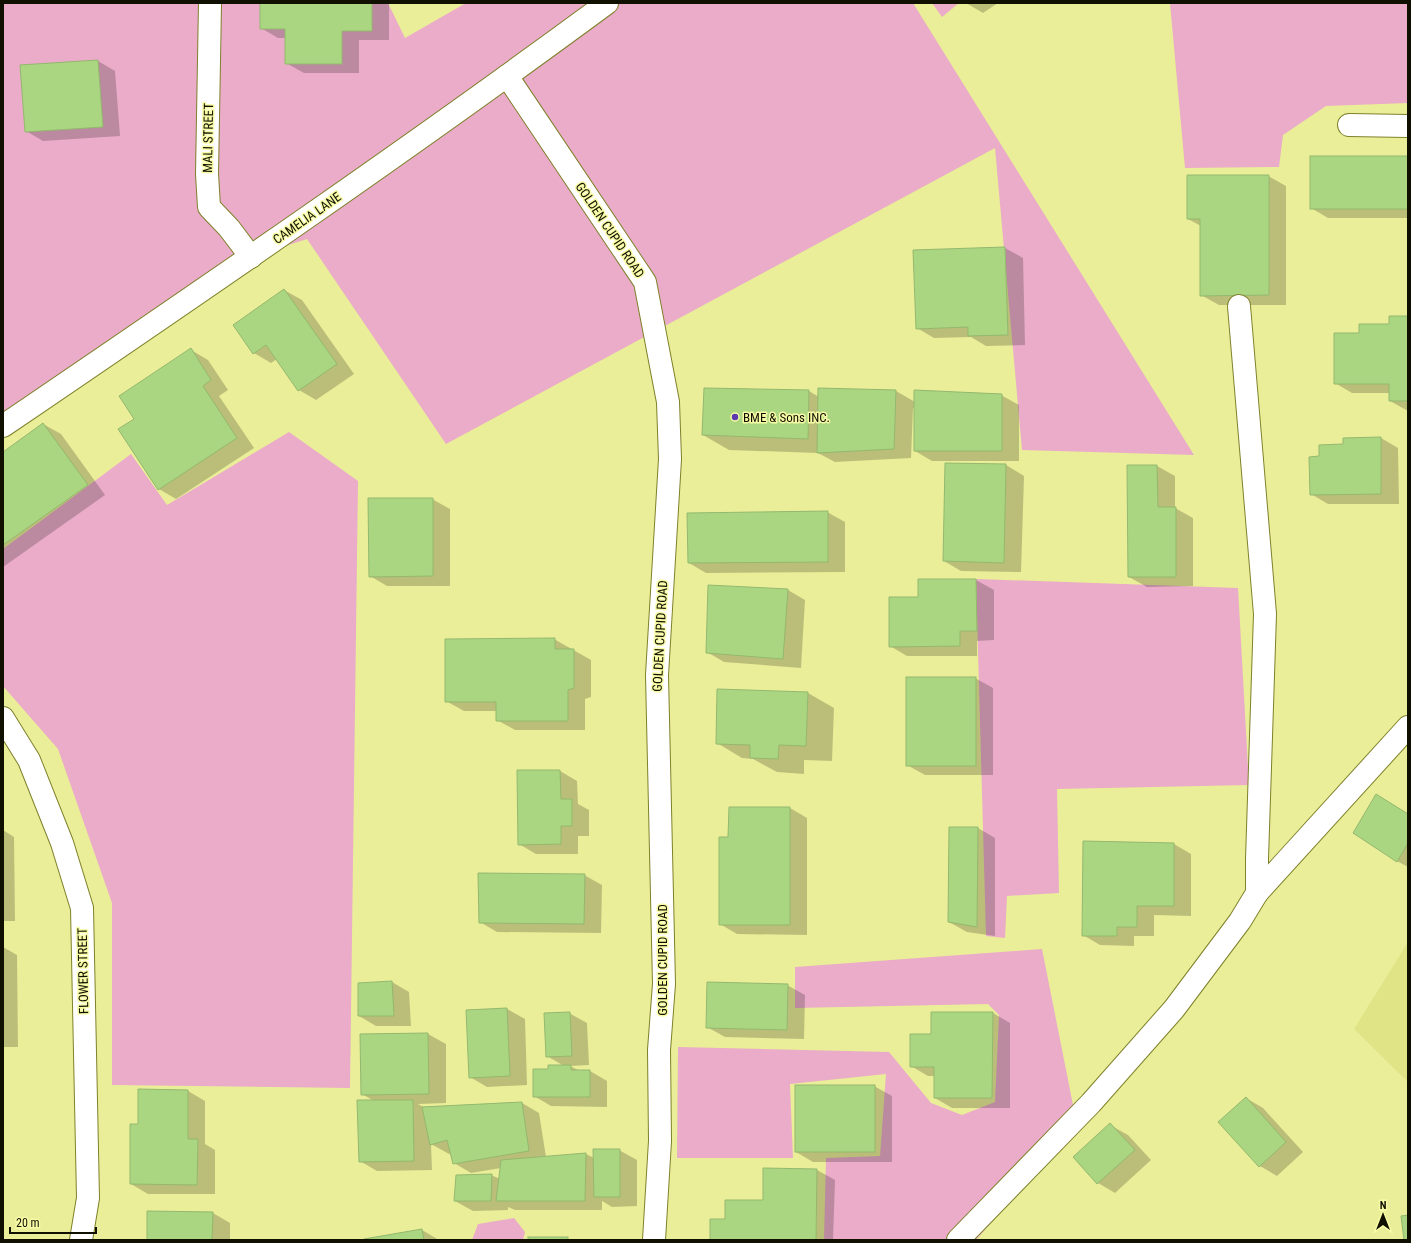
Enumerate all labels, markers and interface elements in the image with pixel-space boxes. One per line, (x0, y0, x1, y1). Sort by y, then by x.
street label: MALI STREET (200, 103, 216, 173)
street label: GOLDEN CUPID ROAD (573, 180, 647, 280)
street label: CAMELIA LANE (270, 189, 344, 247)
place label: BME & Sons INC. (743, 410, 830, 425)
marker: BME & Sons INC. (730, 412, 740, 422)
street label: GOLDEN CUPID ROAD (650, 580, 670, 692)
street label: GOLDEN CUPID ROAD (655, 904, 670, 1016)
street label: FLOWER STREET (75, 927, 91, 1014)
north arrow (1363, 1195, 1403, 1235)
text: N (1380, 1199, 1387, 1212)
scale bar (10, 1209, 96, 1235)
text: 20 m (16, 1216, 40, 1230)

